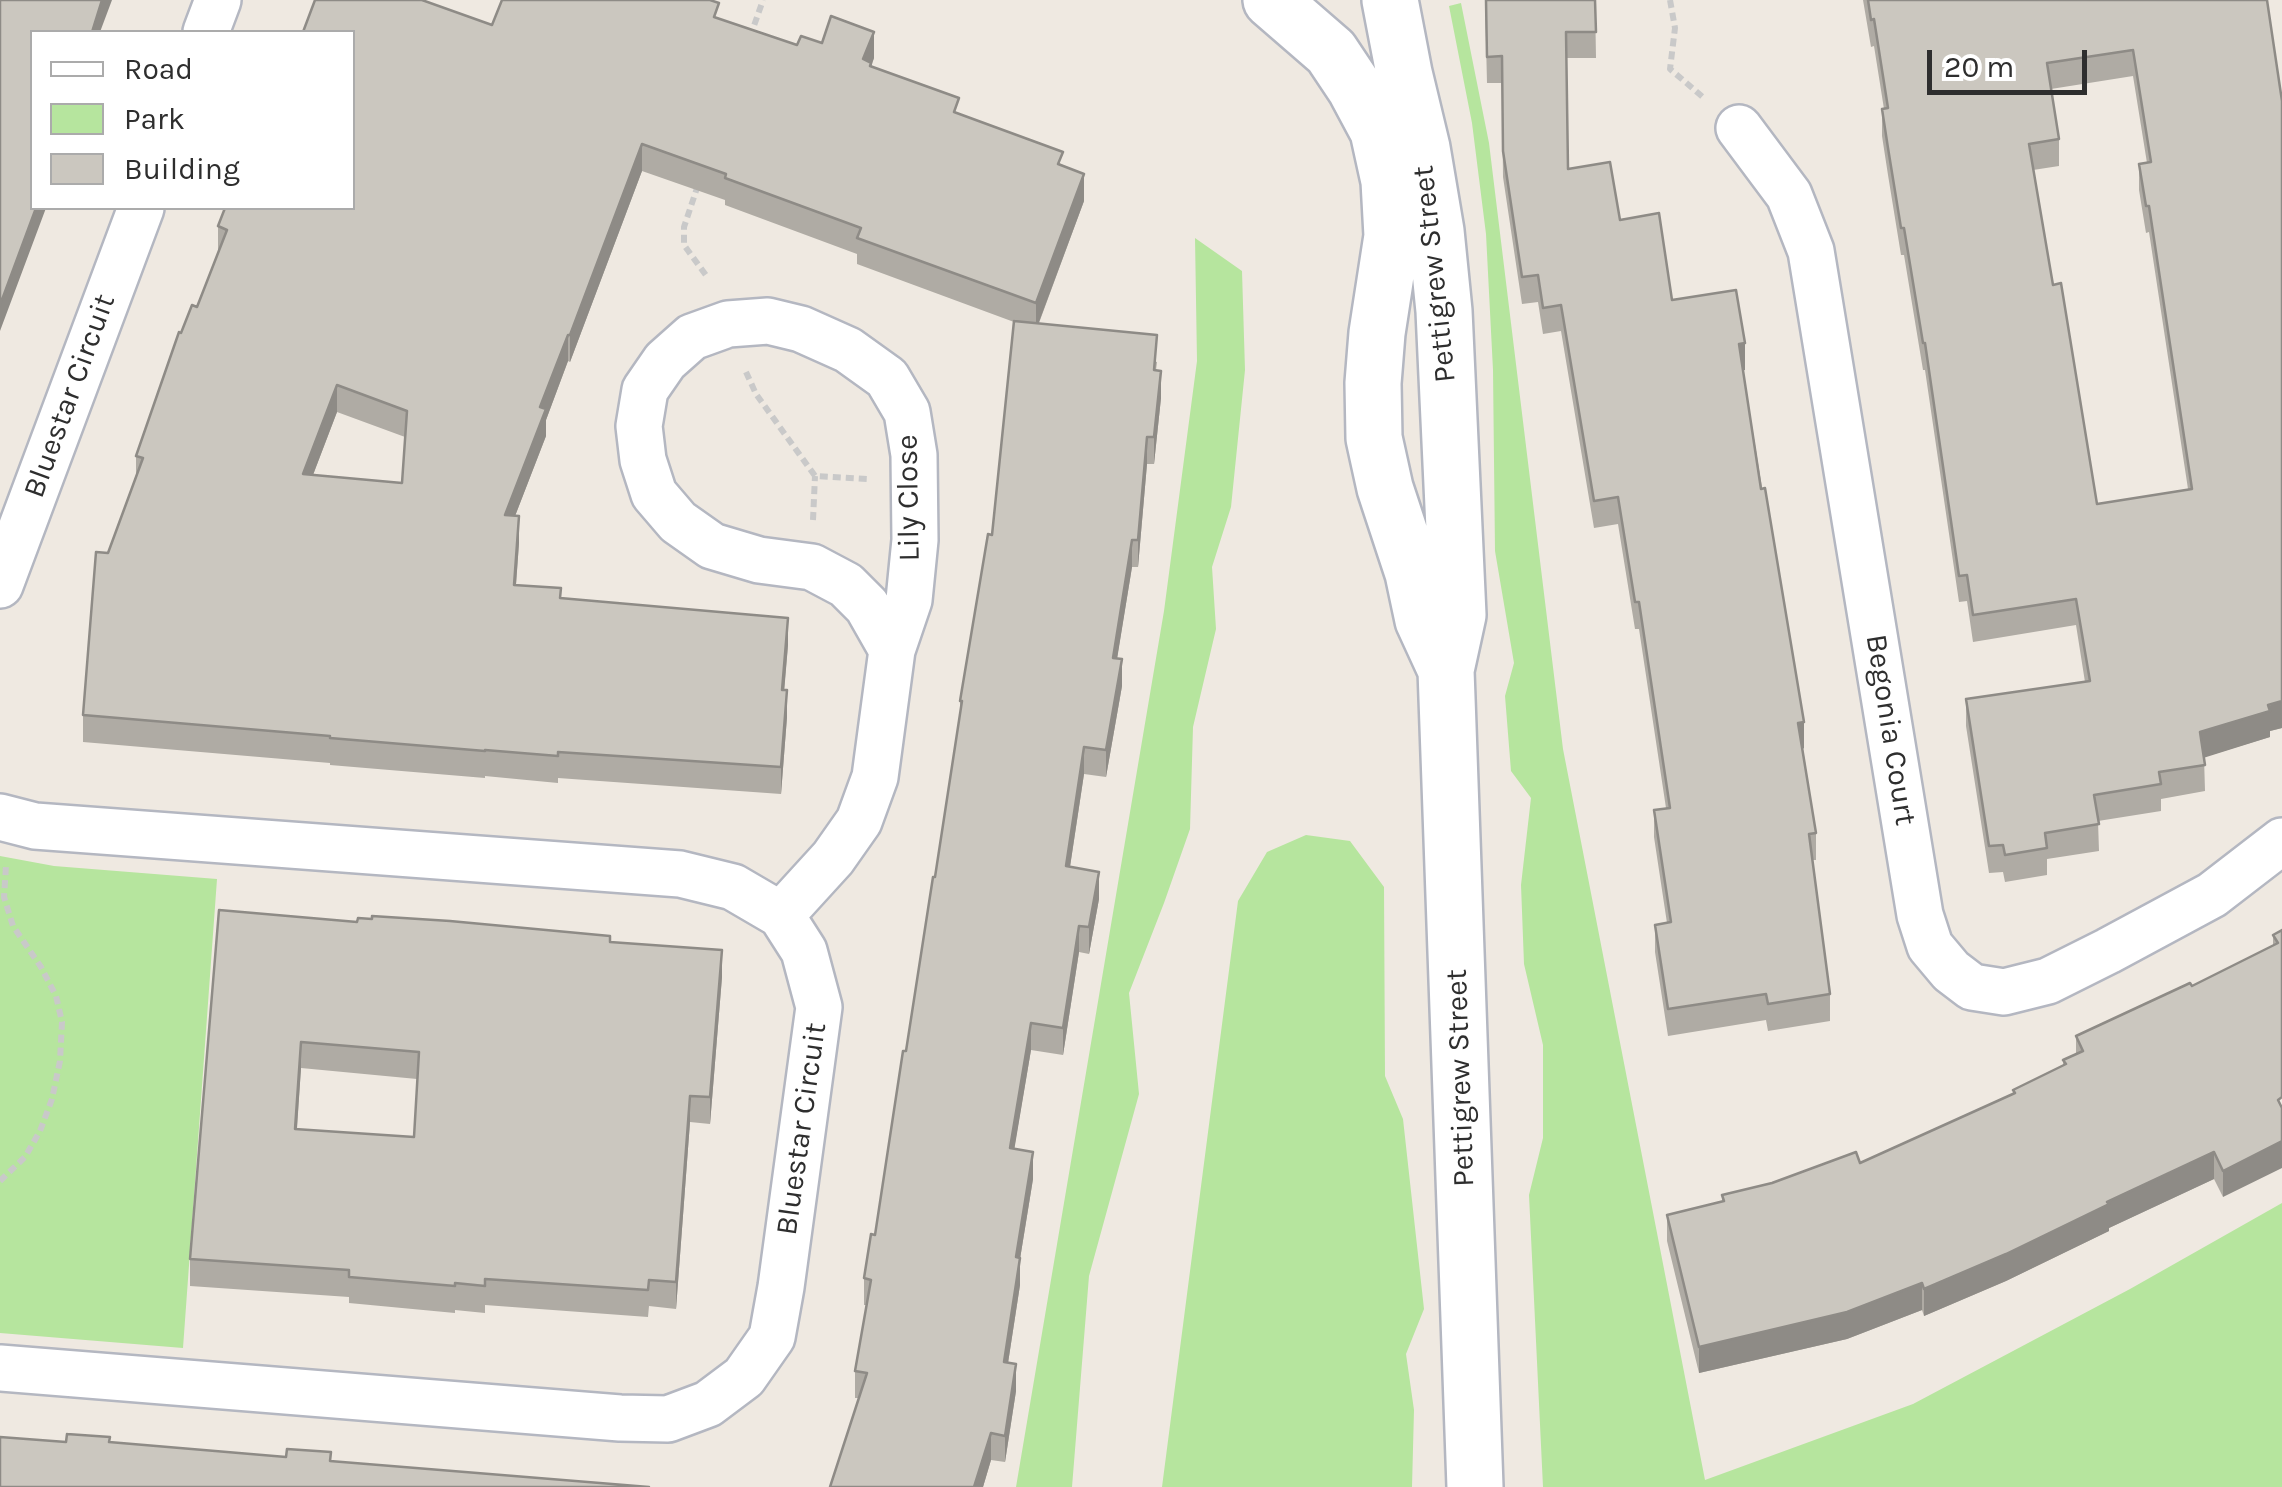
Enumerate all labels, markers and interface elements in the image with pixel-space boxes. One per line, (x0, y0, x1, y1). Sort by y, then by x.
legend (30, 30, 355, 210)
scale bar (1932, 30, 2092, 92)
text: 20 m (1944, 49, 2014, 85)
text: Road (124, 51, 193, 87)
text: Park (124, 101, 185, 137)
text: Building (124, 151, 240, 187)
street label: Pettigrew Street (1406, 164, 1464, 384)
street label: Bluestar Circuit (16, 289, 124, 503)
street label: Lily Close (890, 434, 928, 562)
street label: Begonia Court (1857, 632, 1923, 828)
street label: Pettigrew Street (1439, 968, 1483, 1188)
street label: Bluestar Circuit (769, 1020, 835, 1238)

